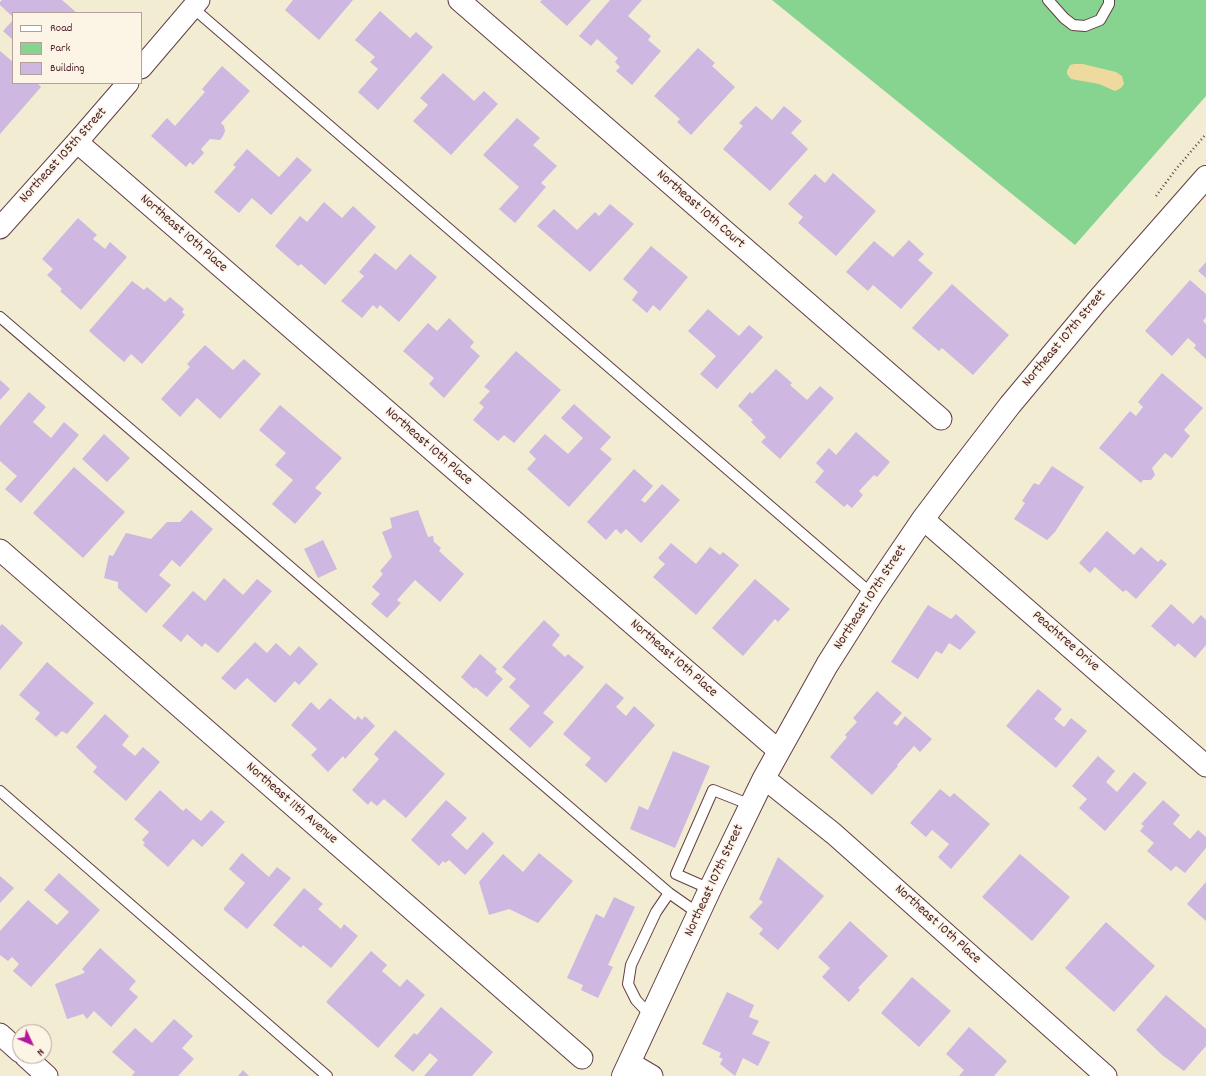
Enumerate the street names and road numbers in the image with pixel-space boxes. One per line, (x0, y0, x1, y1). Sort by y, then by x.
street label: Northeast 105th Street (17, 105, 111, 207)
street label: Northeast 10th Court (652, 167, 748, 253)
street label: Northeast 10th Place (136, 191, 230, 277)
street label: Northeast 107th Street (1019, 287, 1111, 391)
street label: Northeast 10th Place (381, 404, 475, 490)
street label: Northeast 107th Street (831, 542, 911, 654)
street label: Peachtree Drive (1028, 608, 1102, 676)
street label: Northeast 10th Place (626, 616, 720, 702)
street label: Northeast 11th Avenue (242, 760, 340, 848)
street label: Northeast 107th Street (682, 822, 748, 940)
street label: Northeast 10th Place (890, 882, 984, 968)

